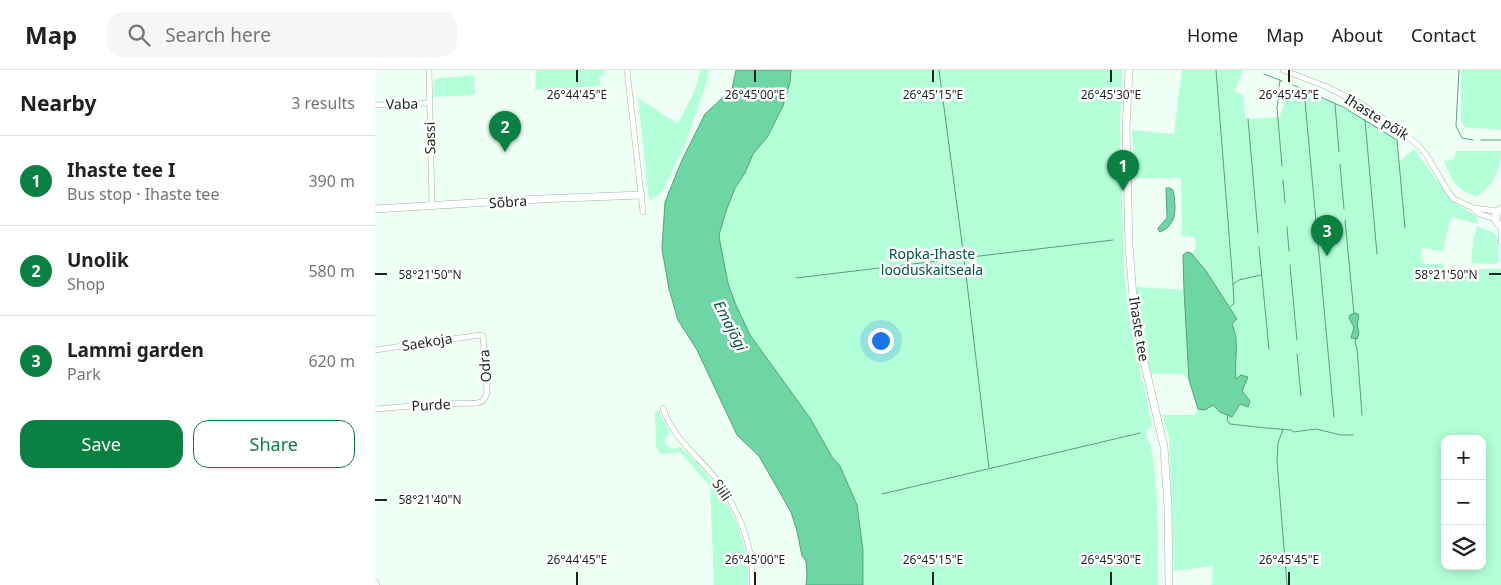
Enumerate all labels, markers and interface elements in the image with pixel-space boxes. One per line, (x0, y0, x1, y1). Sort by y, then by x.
search box (107, 12, 457, 57)
text: Map (25, 18, 77, 51)
icon: search (125, 21, 153, 49)
text: Search here (165, 22, 271, 48)
text: Home (1187, 23, 1238, 47)
text: Map (1266, 23, 1304, 47)
text: About (1332, 23, 1383, 47)
text: Contact (1411, 23, 1476, 47)
text: 26°44'45"E (547, 86, 607, 103)
text: 26°45'00"E (725, 86, 785, 103)
text: 26°45'15"E (903, 86, 963, 103)
text: 26°45'30"E (1081, 86, 1141, 103)
text: 26°45'45"E (1259, 86, 1319, 103)
text: Nearby (20, 89, 96, 117)
street label: Ihaste põik (1341, 89, 1414, 144)
text: 3 results (291, 92, 355, 114)
street label: Vaba (385, 93, 419, 114)
pin: 2 (489, 111, 521, 152)
street label: Sassi (420, 122, 439, 154)
pin: 1 (1107, 150, 1139, 191)
text: Ihaste tee I (67, 157, 175, 183)
text: 1 (31, 170, 41, 192)
text: 390 m (308, 170, 355, 192)
text: Bus stop · Ihaste tee (67, 183, 219, 205)
street label: Sõbra (488, 191, 528, 212)
pin: 3 (1311, 215, 1343, 256)
park label: Ropka-Ihaste looduskaitseala (881, 244, 983, 279)
text: Unolik (67, 247, 129, 273)
text: 2 (31, 260, 41, 282)
text: 580 m (308, 260, 355, 282)
text: 58°21'50"N (398, 266, 462, 283)
text: 58°21'50"N (1414, 266, 1478, 283)
text: Shop (67, 273, 105, 295)
street label: Ihaste tee (1125, 295, 1154, 363)
water label: Emajõgi (710, 297, 753, 355)
street label: Saekoja (400, 328, 454, 355)
your location (868, 328, 894, 354)
text: Lammi garden (67, 337, 204, 363)
street label: Odra (474, 349, 495, 383)
text: 3 (31, 350, 41, 372)
text: 620 m (308, 350, 355, 372)
text: Park (67, 363, 101, 385)
street label: Purde (411, 394, 451, 415)
button: Save (20, 420, 183, 468)
button: Share (193, 420, 355, 468)
map controls (1441, 435, 1486, 570)
button: + (1441, 435, 1486, 480)
street label: Siili (708, 475, 736, 504)
button: − (1441, 480, 1486, 525)
text: 58°21'40"N (398, 491, 462, 508)
button: layers (1441, 525, 1486, 570)
text: 26°44'45"E (547, 551, 607, 568)
text: 26°45'00"E (725, 551, 785, 568)
text: 26°45'15"E (903, 551, 963, 568)
text: 26°45'30"E (1081, 551, 1141, 568)
text: 26°45'45"E (1259, 551, 1319, 568)

